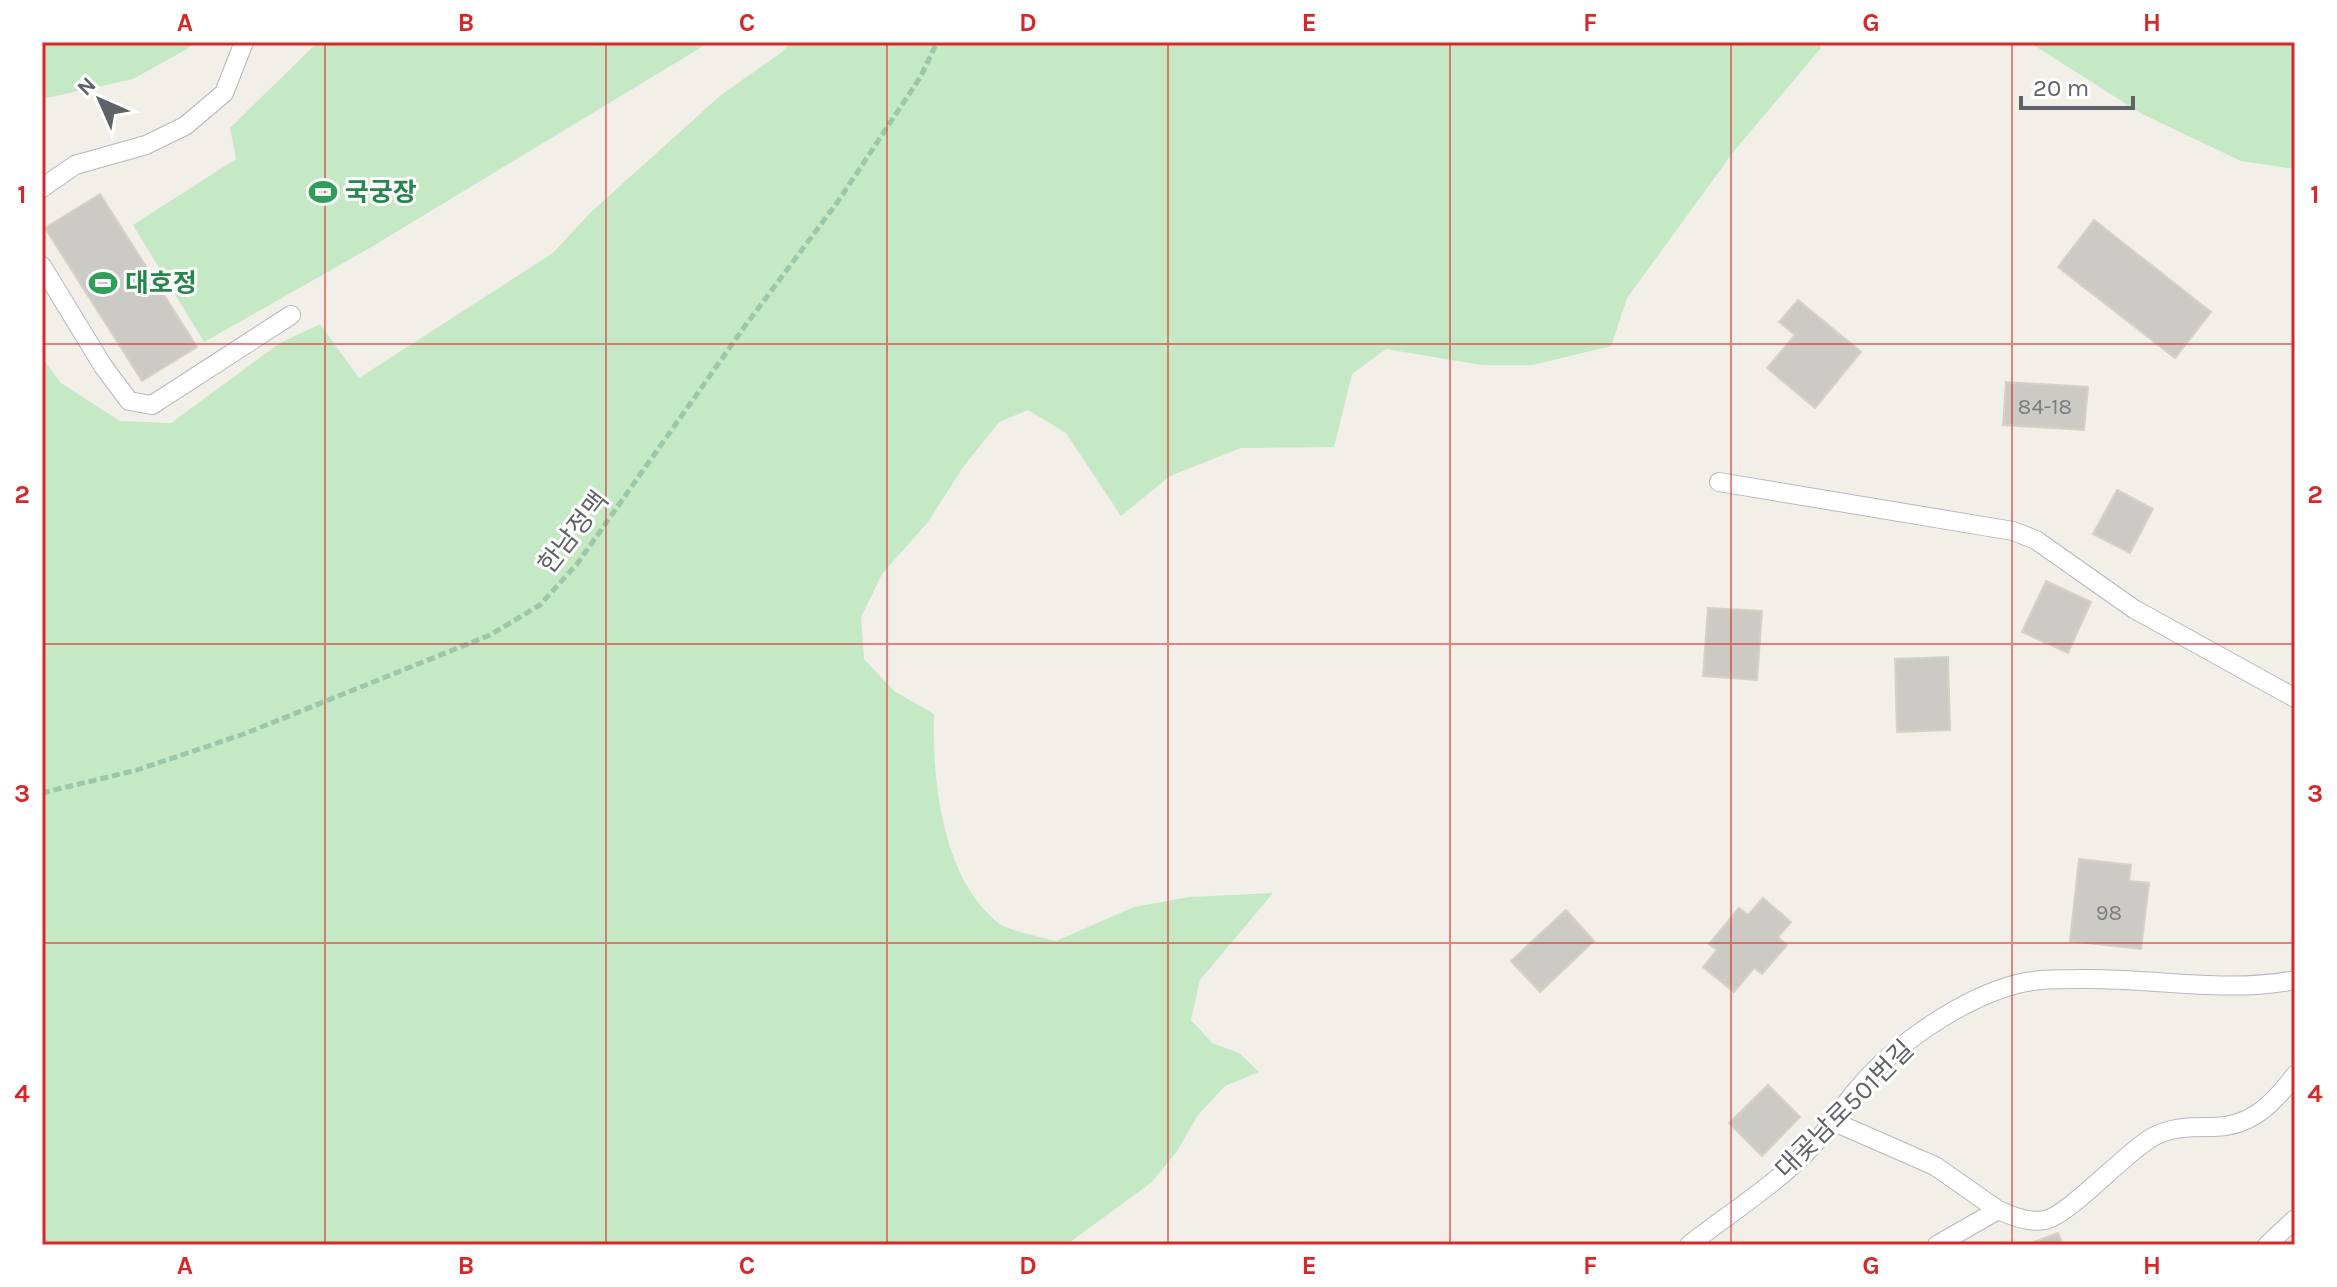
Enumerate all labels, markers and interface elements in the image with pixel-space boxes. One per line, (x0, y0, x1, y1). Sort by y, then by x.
text: A (177, 7, 193, 38)
text: B (458, 7, 474, 38)
text: C (739, 7, 755, 38)
text: D (1019, 7, 1037, 38)
text: E (1301, 7, 1317, 38)
text: F (1583, 7, 1597, 38)
text: G (1862, 7, 1880, 38)
text: H (2143, 7, 2161, 38)
north arrow (60, 60, 140, 140)
scale bar (2021, 60, 2133, 110)
text: N (72, 72, 101, 101)
text: 20 m (2033, 74, 2089, 102)
sports icon: 국궁장 (308, 177, 338, 207)
place label: 국궁장 (345, 177, 417, 208)
text: 1 (17, 179, 27, 210)
text: 1 (2310, 179, 2320, 210)
sports icon: 대호정 (88, 268, 118, 298)
place label: 대호정 (125, 268, 197, 299)
house number: 84-18 (2018, 394, 2072, 420)
text: 2 (14, 479, 30, 510)
text: 2 (2307, 479, 2323, 510)
street label: 한남정맥 (532, 485, 615, 580)
text: 3 (14, 778, 30, 809)
text: 3 (2307, 778, 2323, 809)
house number: 98 (2096, 900, 2122, 926)
street label: 대곶남로501번길 (1769, 1034, 1920, 1185)
text: 4 (14, 1078, 30, 1109)
text: 4 (2307, 1078, 2323, 1109)
text: A (177, 1250, 193, 1281)
text: B (458, 1250, 474, 1281)
text: C (739, 1250, 755, 1281)
text: D (1019, 1250, 1037, 1281)
text: E (1301, 1250, 1317, 1281)
text: F (1583, 1250, 1597, 1281)
text: G (1862, 1250, 1880, 1281)
text: H (2143, 1250, 2161, 1281)

